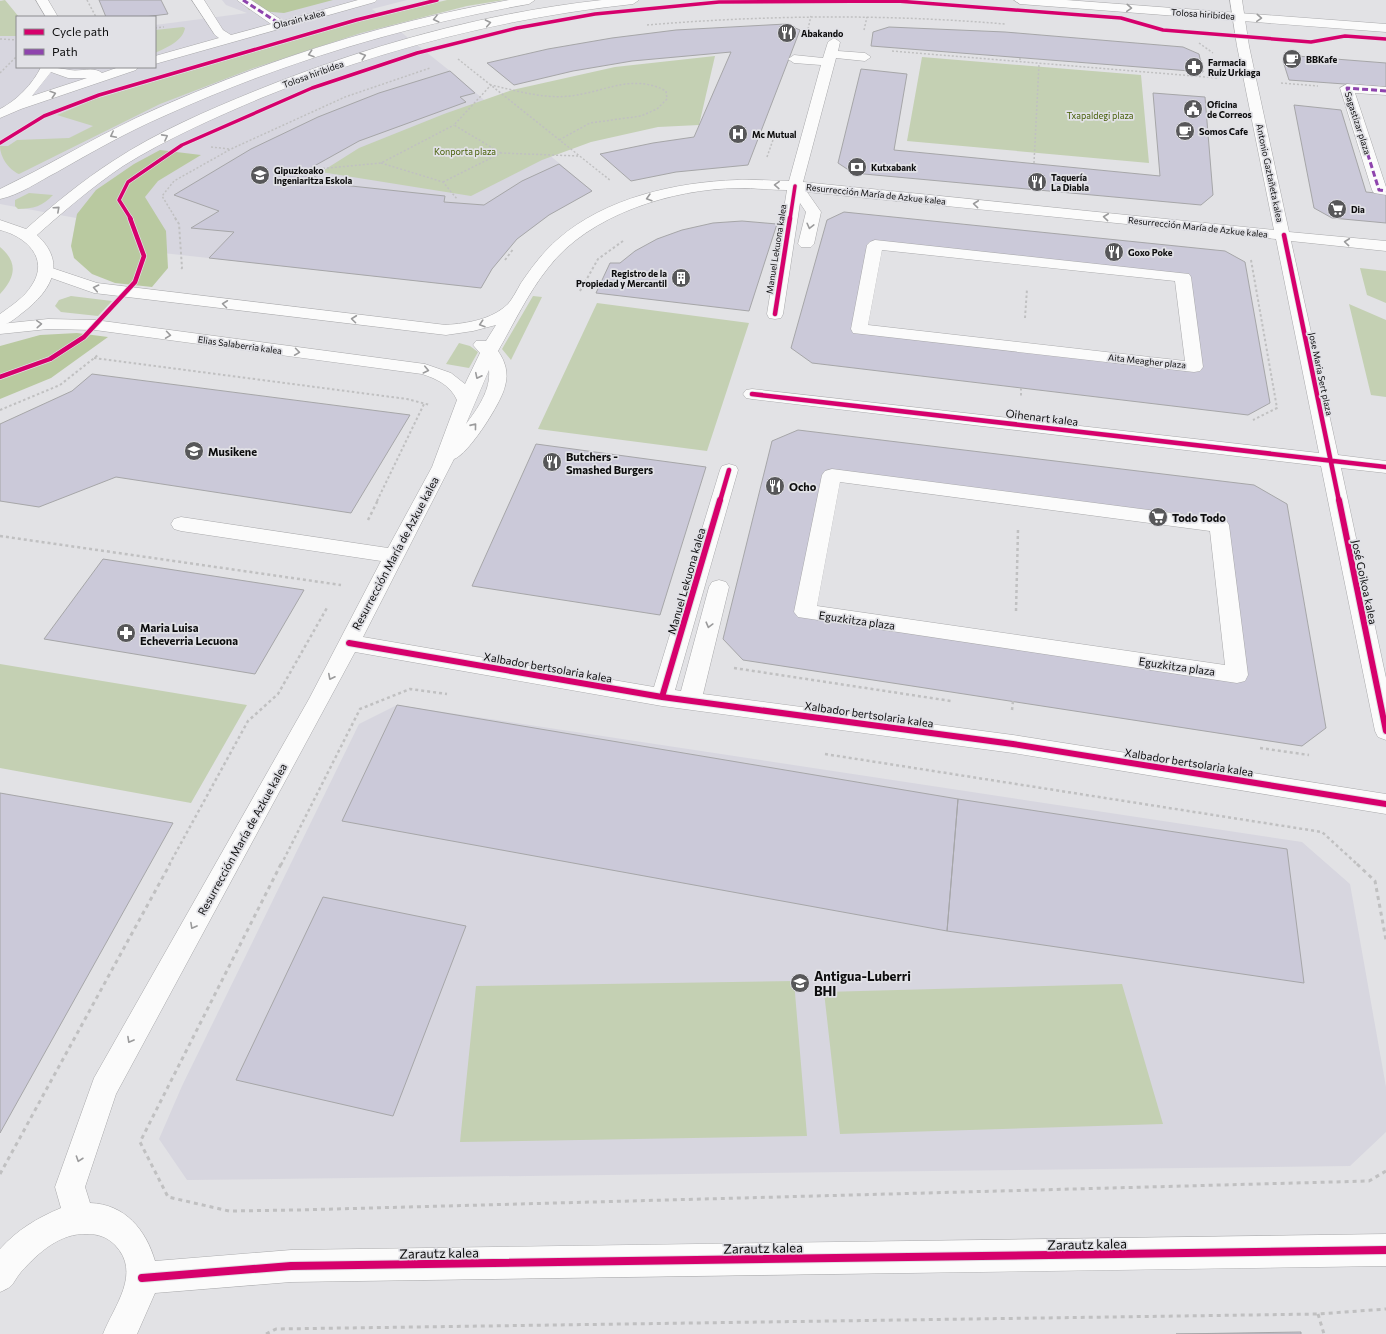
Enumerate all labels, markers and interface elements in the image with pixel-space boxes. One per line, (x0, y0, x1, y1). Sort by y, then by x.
one-way arrow (1126, 4, 1132, 13)
street label: Tolosa hiribidea (1171, 6, 1236, 22)
street label: Olarain kalea (272, 7, 326, 31)
one-way arrow (433, 14, 439, 22)
one-way arrow (1256, 14, 1262, 23)
legend (16, 16, 156, 68)
one-way arrow (485, 20, 491, 28)
restaurant icon: Abakando (776, 22, 798, 44)
text: Cycle path (52, 24, 109, 38)
place label: Abakando (801, 28, 844, 39)
text: Path (52, 44, 78, 58)
cafe icon: BBKafe (1281, 48, 1303, 70)
one-way arrow (308, 49, 315, 58)
one-way arrow (359, 53, 366, 61)
place label: BBKafe (1306, 54, 1337, 65)
pharmacy icon: Farmacia Ruiz Urkiaga (1183, 56, 1205, 78)
place label: Farmacia Ruiz Urkiaga (1208, 57, 1261, 78)
street label: Tolosa hiribidea (281, 58, 345, 90)
one-way arrow (50, 90, 57, 99)
street label: Sagastizar plaza (1343, 90, 1373, 156)
public building icon: Oficina de Correos (1182, 98, 1204, 120)
place label: Oficina de Correos (1207, 99, 1252, 120)
park label: Txapaldegi plaza (1066, 110, 1134, 121)
cafe icon: Somos Cafe (1174, 120, 1196, 142)
hospital icon: Mc Mutual (727, 123, 749, 145)
street label: Antonio Gaztañeta kalea (1254, 123, 1286, 224)
place label: Somos Cafe (1199, 126, 1248, 137)
place label: Mc Mutual (752, 129, 797, 140)
one-way arrow (110, 130, 117, 138)
one-way arrow (161, 134, 168, 142)
park label: Konporta plaza (434, 146, 496, 157)
bank icon: Kutxabank (846, 156, 868, 178)
place label: Kutxabank (871, 162, 917, 173)
school or university icon: Gipuzkoako Ingeniaritza Eskola (249, 164, 271, 186)
place label: Gipuzkoako Ingeniaritza Eskola (274, 165, 352, 186)
restaurant icon: Taquería La Diabla (1026, 171, 1048, 193)
place label: Taquería La Diabla (1051, 172, 1089, 193)
one-way arrow (774, 181, 780, 190)
street label: Resurrección María de Azkue kalea (806, 181, 947, 207)
one-way arrow (645, 194, 652, 202)
supermarket icon: Dia (1326, 198, 1348, 220)
one-way arrow (973, 200, 979, 209)
street label: Manuel Lekuona kalea (764, 203, 789, 294)
place label: Dia (1351, 204, 1365, 215)
one-way arrow (52, 206, 60, 214)
one-way arrow (1102, 213, 1109, 222)
street label: Resurrección María de Azkue kalea (1128, 214, 1269, 240)
one-way arrow (807, 223, 815, 229)
one-way arrow (1344, 238, 1350, 247)
restaurant icon: Goxo Poke (1103, 241, 1125, 263)
place label: Goxo Poke (1128, 247, 1173, 258)
building icon: Registro de la Propiedad y Mercantil (670, 267, 692, 289)
place label: Registro de la Propiedad y Mercantil (576, 268, 667, 289)
one-way arrow (92, 284, 99, 293)
one-way arrow (222, 300, 228, 309)
one-way arrow (351, 315, 357, 324)
one-way arrow (479, 319, 486, 328)
one-way arrow (36, 320, 42, 329)
one-way arrow (165, 330, 171, 339)
street label: Jose Maria Sert plaza (1307, 331, 1335, 417)
street label: Elias Salaberria kalea (197, 334, 283, 356)
one-way arrow (294, 348, 300, 357)
street label: Aita Meagher plaza (1107, 351, 1187, 371)
one-way arrow (422, 366, 429, 374)
one-way arrow (475, 372, 483, 379)
street label: Oihenart kalea (1005, 406, 1079, 428)
one-way arrow (470, 423, 477, 430)
school or university icon: Musikene (183, 440, 205, 462)
place label: Musikene (208, 445, 257, 458)
place label: Butchers - Smashed Burgers (566, 450, 653, 476)
restaurant icon: Butchers - Smashed Burgers (541, 451, 563, 473)
street label: Resurrección María de Azkue kalea (349, 474, 441, 632)
restaurant icon: Ocho (764, 475, 786, 497)
place label: Ocho (789, 480, 817, 493)
supermarket icon: Todo Todo (1147, 506, 1169, 528)
place label: Todo Todo (1172, 511, 1226, 524)
street label: Manuel Lekuona kalea (665, 526, 707, 636)
street label: José Goikoa kalea (1349, 538, 1380, 626)
street label: Eguzkitza plaza (818, 608, 896, 632)
place label: Maria Luisa Echeverria Lecuona (140, 621, 238, 647)
one-way arrow (705, 621, 714, 628)
pharmacy icon: Maria Luisa Echeverria Lecuona (115, 622, 137, 644)
street label: Xalbador bertsolaria kalea (483, 649, 613, 685)
street label: Eguzkitza plaza (1138, 654, 1216, 678)
one-way arrow (328, 673, 335, 681)
street label: Xalbador bertsolaria kalea (804, 699, 934, 729)
street label: Xalbador bertsolaria kalea (1124, 745, 1254, 779)
street label: Resurrección María de Azkue kalea (195, 761, 289, 917)
one-way arrow (191, 922, 198, 929)
place label: Antigua-Luberri BHI (814, 968, 911, 999)
school or university icon: Antigua-Luberri BHI (789, 972, 811, 994)
one-way arrow (128, 1036, 135, 1043)
one-way arrow (76, 1155, 84, 1162)
street label: Zarautz kalea (1047, 1235, 1127, 1253)
street label: Zarautz kalea (723, 1239, 803, 1257)
street label: Zarautz kalea (399, 1244, 479, 1262)

